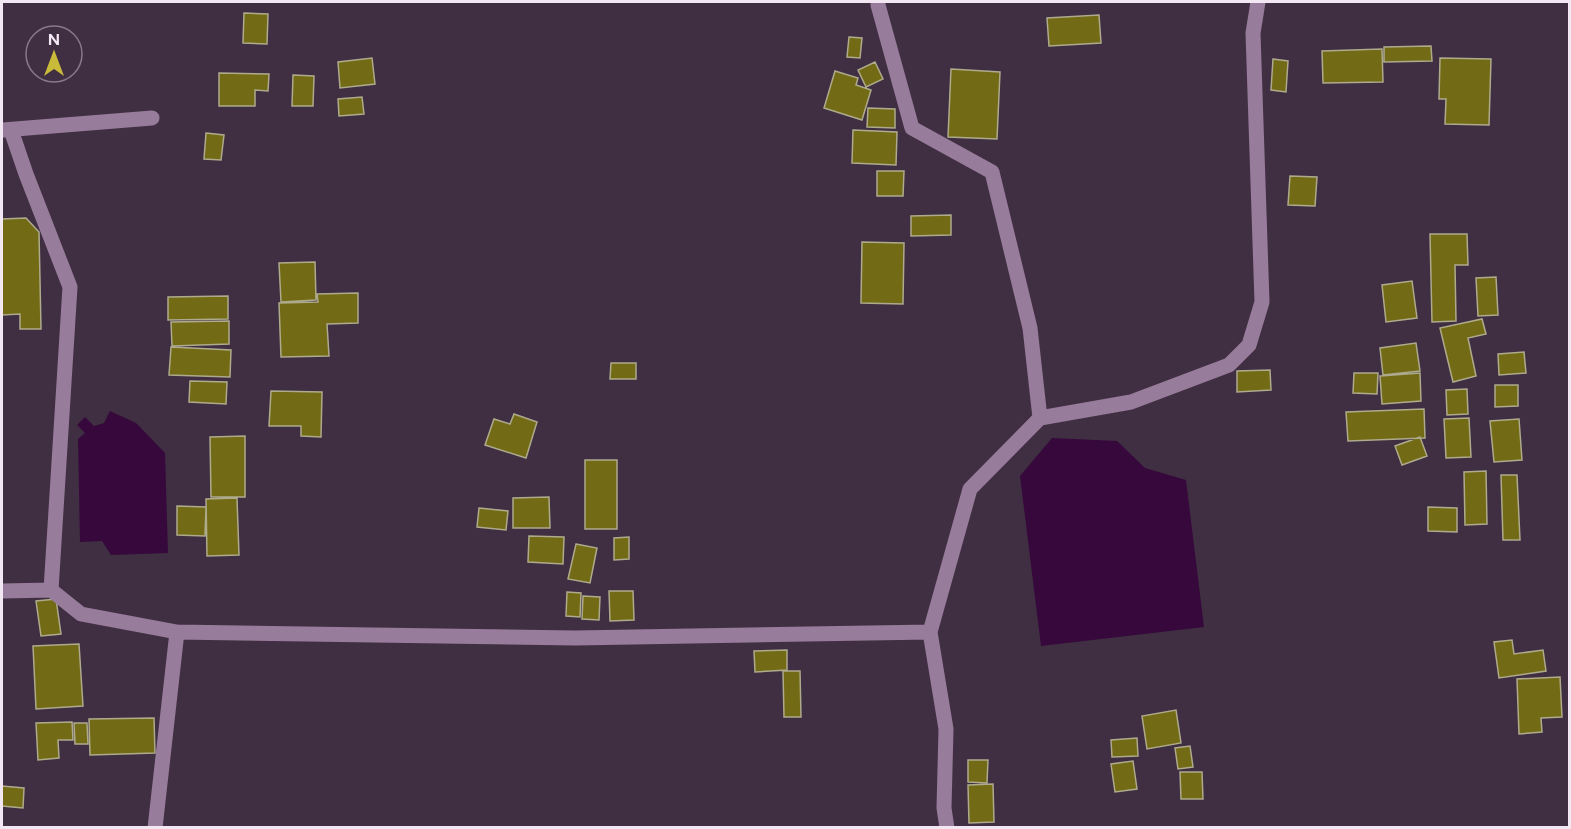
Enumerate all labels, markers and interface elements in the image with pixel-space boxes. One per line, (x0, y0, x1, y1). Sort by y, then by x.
north arrow (24, 24, 84, 84)
text: N (48, 30, 60, 49)

